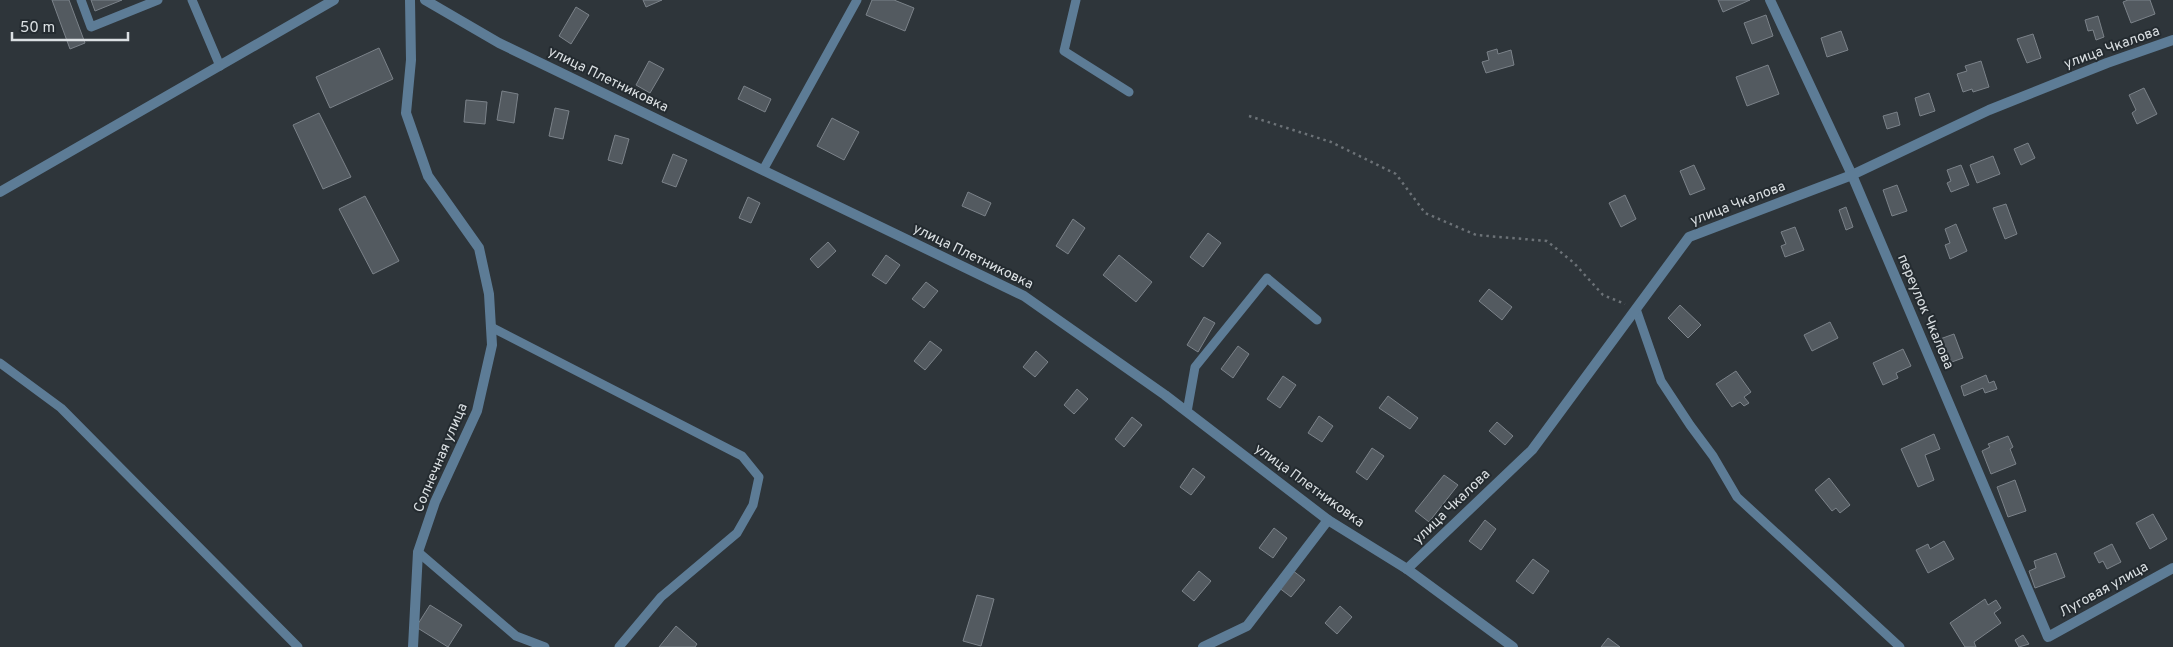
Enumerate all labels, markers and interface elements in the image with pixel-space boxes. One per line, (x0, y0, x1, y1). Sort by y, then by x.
scale bar (12, 10, 129, 42)
text: 50 m (20, 19, 55, 38)
street label: улица Чкалова (2062, 23, 2162, 73)
street label: улица Плетниковка (545, 44, 671, 116)
street label: улица Чкалова (1688, 178, 1788, 230)
street label: улица Плетниковка (910, 221, 1036, 293)
street label: переулок Чкалова (1893, 252, 1957, 372)
street label: Солнечная улица (410, 401, 472, 515)
street label: улица Плетниковка (1251, 440, 1367, 532)
street label: улица Чкалова (1410, 466, 1494, 548)
street label: Луговая улица (2057, 559, 2151, 621)

